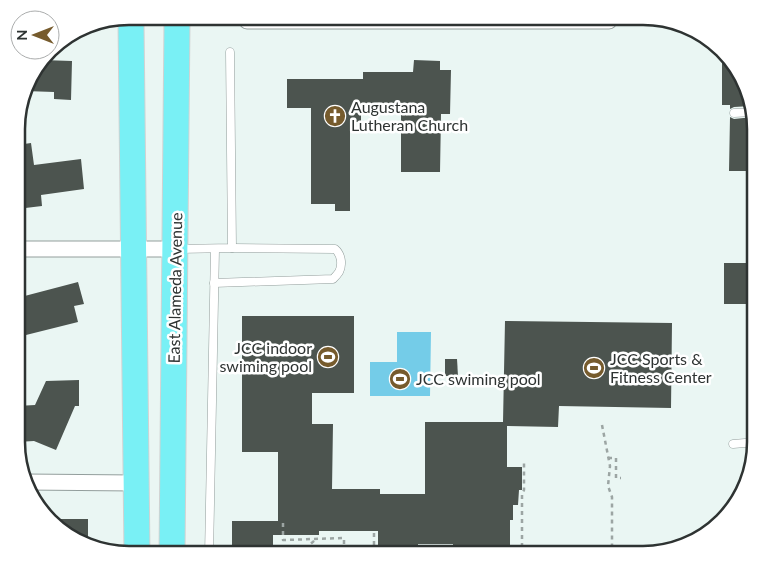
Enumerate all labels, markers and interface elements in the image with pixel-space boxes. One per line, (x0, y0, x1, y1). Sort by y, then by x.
north arrow (10, 10, 60, 60)
text: N (13, 30, 30, 40)
place label: Augustana Lutheran Church (351, 97, 468, 134)
church icon: Augustana Lutheran Church (323, 104, 347, 128)
street label: East Alameda Avenue (164, 212, 185, 364)
place label: JCC indoor swiming pool (219, 338, 312, 375)
sports icon: JCC indoor swiming pool (316, 345, 340, 369)
place label: JCC Sports & Fitness Center (610, 349, 712, 386)
sports icon: JCC Sports & Fitness Center (582, 356, 606, 380)
sports icon: JCC swiming pool (388, 367, 412, 391)
place label: JCC swiming pool (416, 369, 541, 388)

